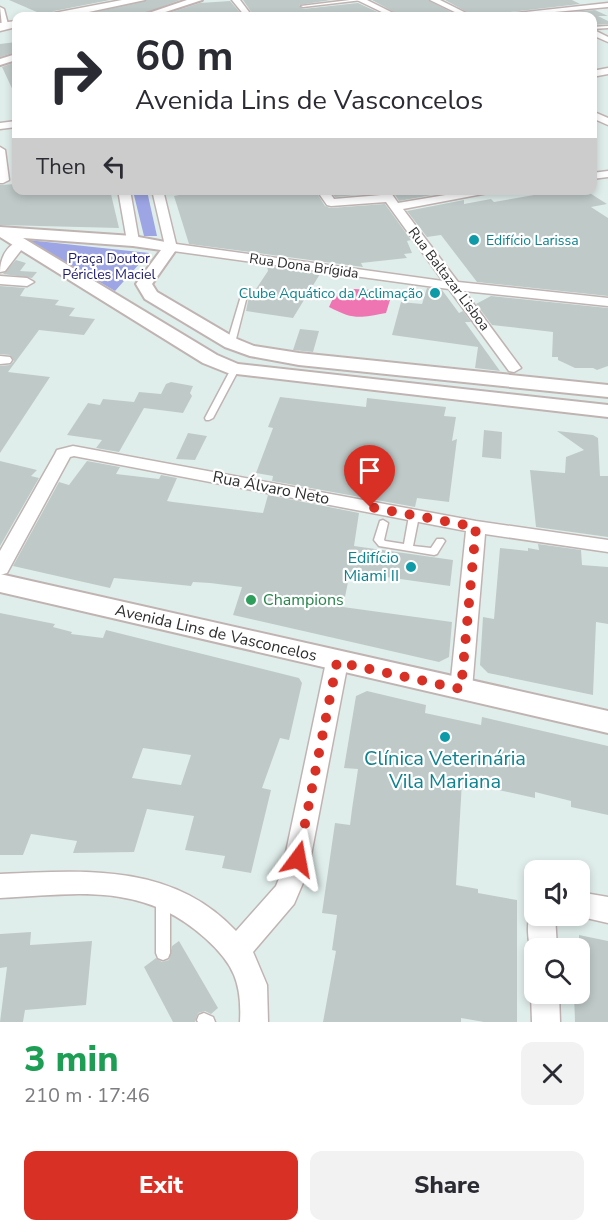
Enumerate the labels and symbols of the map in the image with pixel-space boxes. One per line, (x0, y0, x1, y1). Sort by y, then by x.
street label: Rua Baltazar Lisboa (404, 223, 494, 335)
place label: Edifício Larissa (486, 231, 579, 250)
marker: Edifício Larissa (467, 233, 481, 247)
park label: Praça Doutor Péricles Maciel (62, 249, 157, 284)
street label: Rua Dona Brígida (248, 249, 360, 283)
place label: Clube Aquático da Aclimação (239, 284, 423, 303)
marker: Clube Aquático da Aclimação (428, 286, 442, 300)
pin (344, 445, 395, 507)
street label: Rua Álvaro Neto (211, 466, 331, 510)
place label: Edifício Miami II (343, 547, 399, 587)
marker: Edifício Miami II (404, 560, 418, 574)
place label: Champions (263, 589, 344, 611)
marker: Champions (244, 593, 258, 607)
street label: Avenida Lins de Vasconcelos (113, 599, 319, 667)
marker: Clínica Veterinária Vila Mariana (438, 730, 452, 744)
place label: Clínica Veterinária Vila Mariana (364, 745, 526, 795)
position arrow (266, 827, 330, 891)

